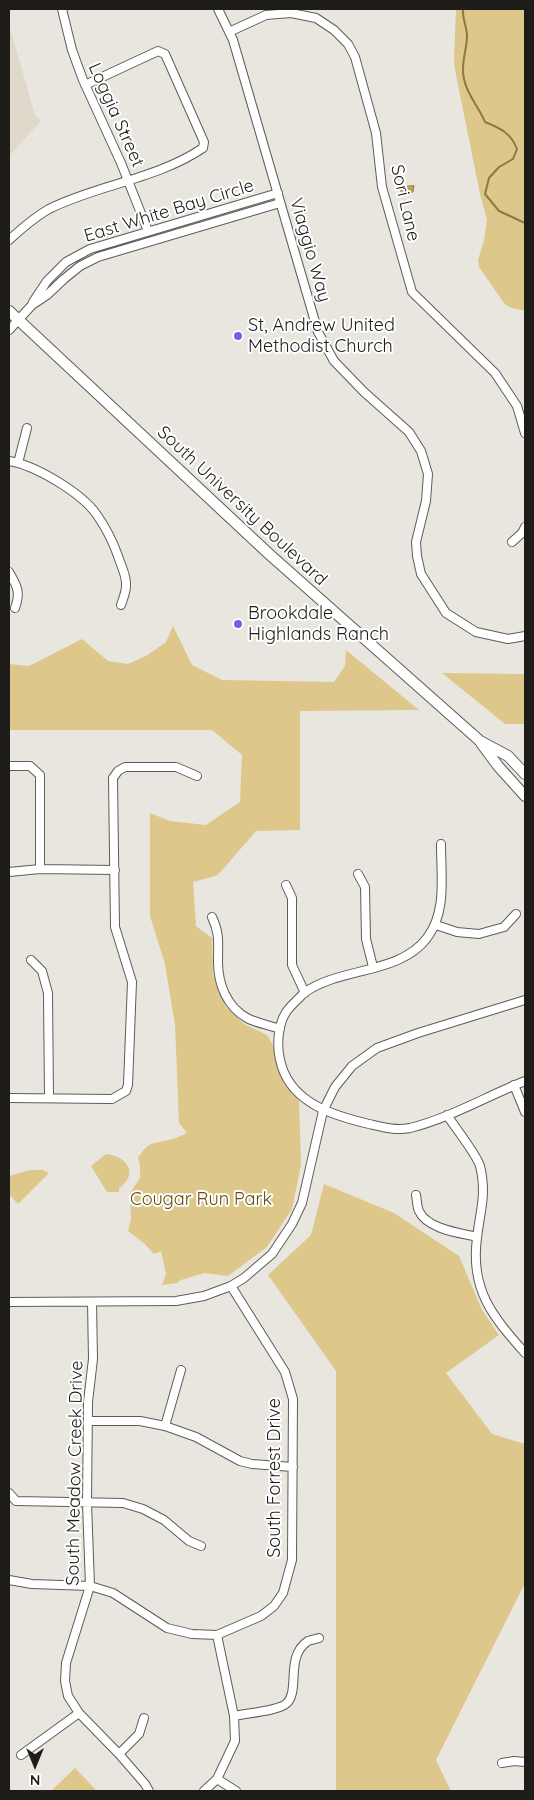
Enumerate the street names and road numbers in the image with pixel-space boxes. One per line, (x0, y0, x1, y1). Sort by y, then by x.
street label: Loggia Street (83, 60, 149, 170)
street label: Sori Lane (386, 163, 424, 243)
street label: East White Bay Circle (81, 175, 257, 247)
street label: Viaggio Way (285, 196, 335, 304)
street label: South University Boulevard (153, 422, 331, 590)
street label: South Meadow Creek Drive (62, 1360, 88, 1586)
street label: South Forrest Drive (264, 1398, 286, 1558)

